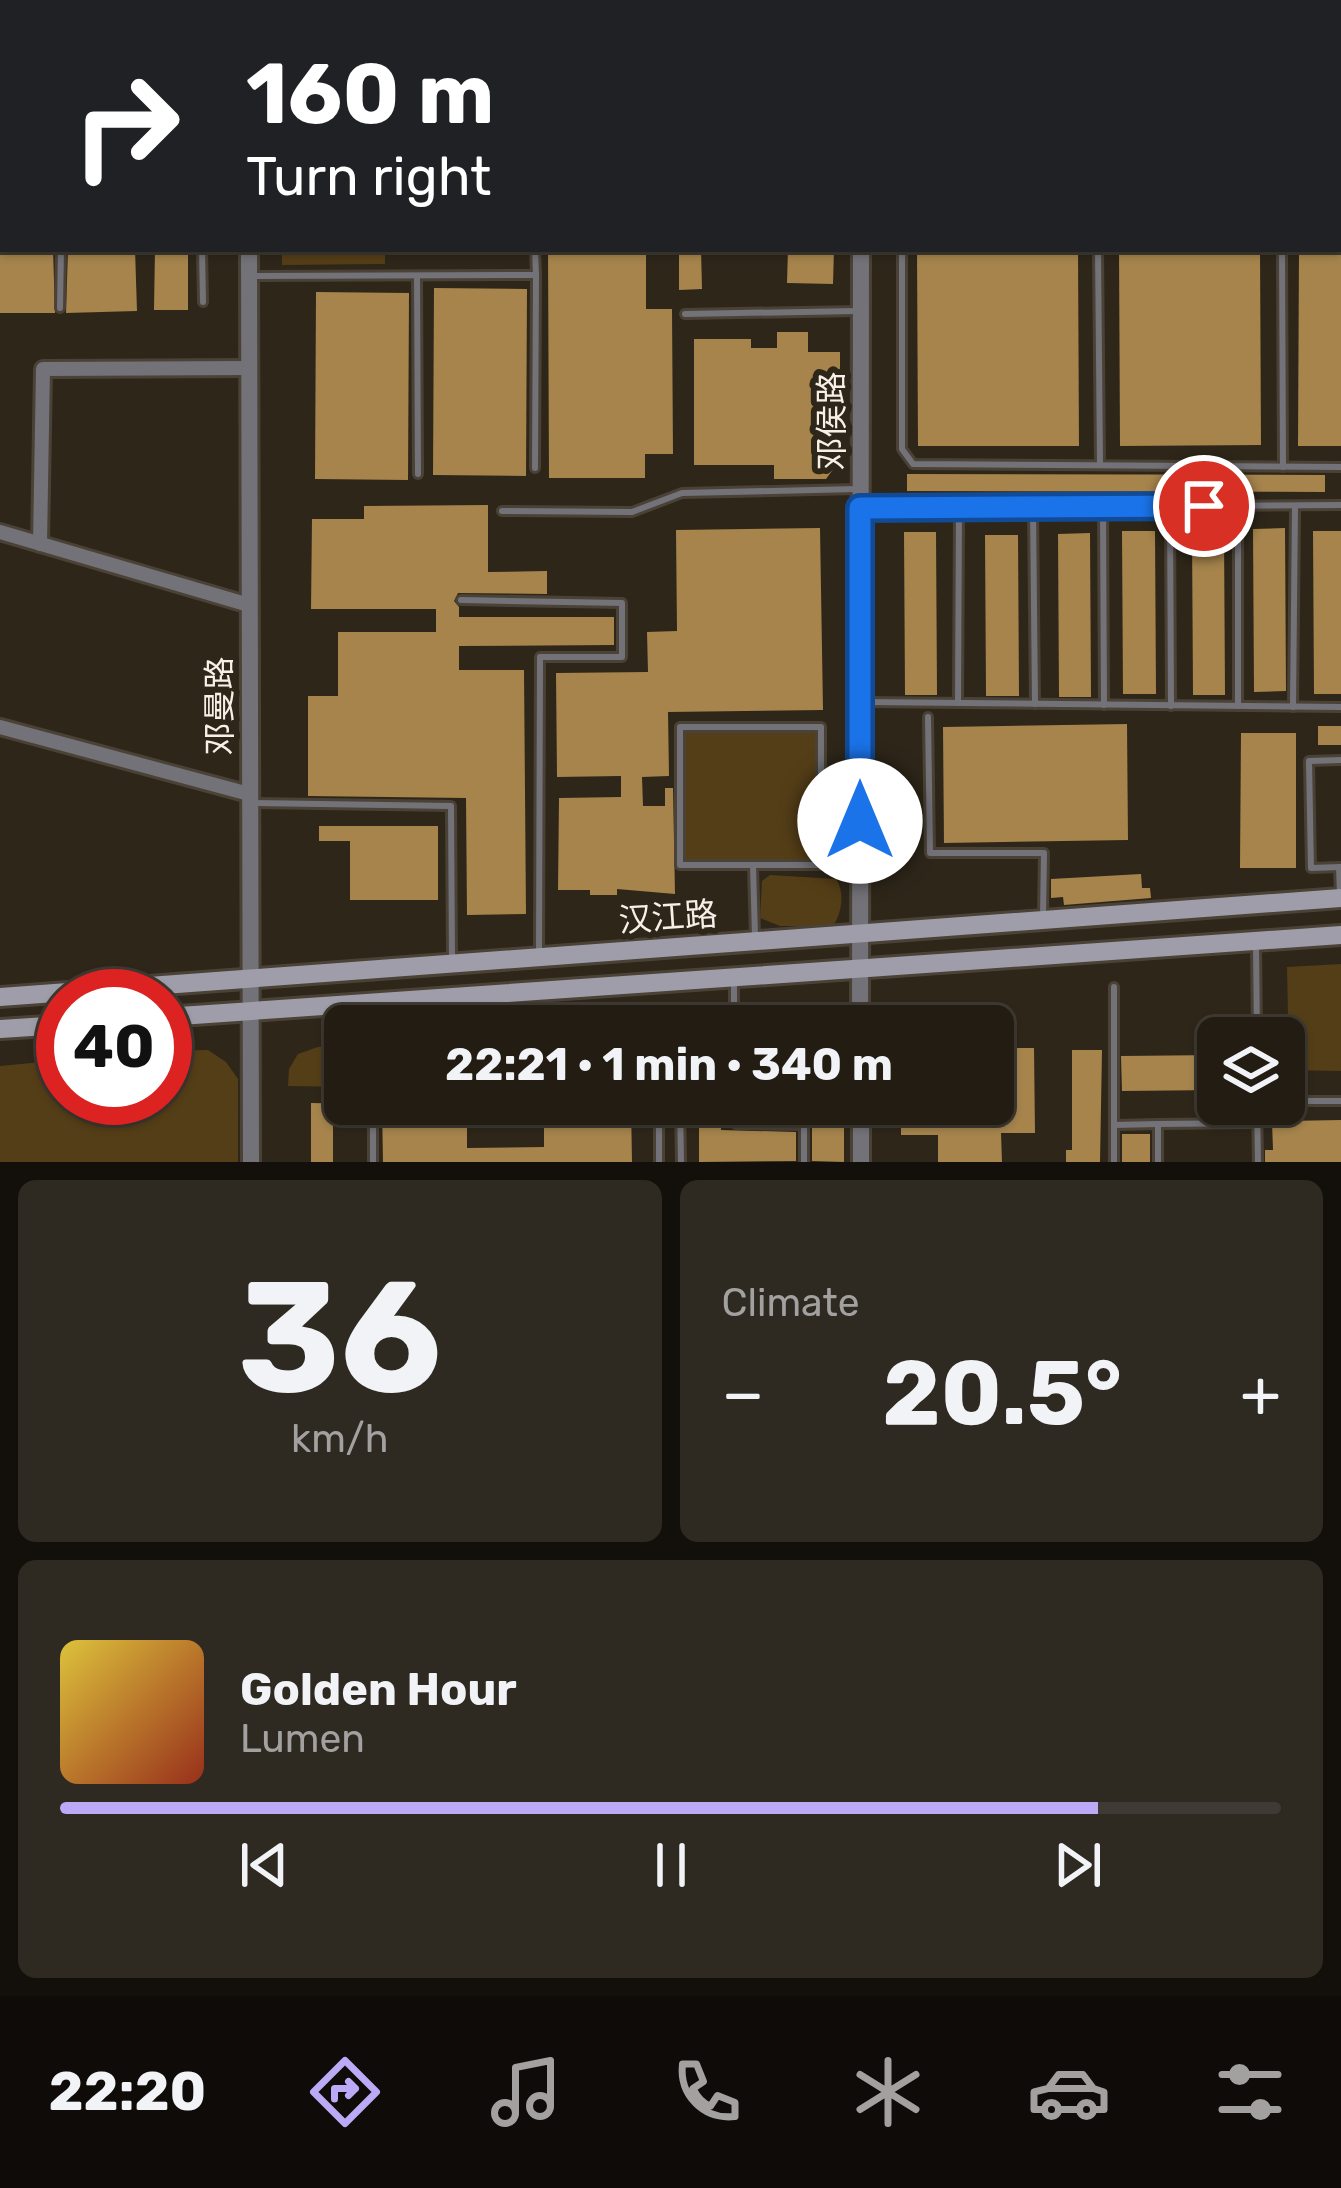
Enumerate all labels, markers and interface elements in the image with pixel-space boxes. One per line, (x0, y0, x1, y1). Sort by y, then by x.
text: 160 m (246, 44, 494, 144)
icon: right (48, 48, 204, 204)
text: Turn right (246, 145, 491, 209)
street label: 邓侯路 (812, 372, 851, 471)
pin (1153, 455, 1255, 557)
icon: arrive (1171, 473, 1237, 539)
street label: 邓曼路 (200, 657, 239, 756)
position arrow (797, 758, 923, 884)
street label: 汉江路 (617, 894, 719, 940)
speed limit sign: 40 (36, 969, 192, 1125)
map controls (1197, 1017, 1305, 1125)
button: layers (1197, 1017, 1305, 1125)
text: 22:21 · 1 min · 340 m (445, 1038, 893, 1091)
text: 36 (238, 1245, 442, 1430)
text: Climate (722, 1280, 860, 1326)
text: 20.5° (882, 1340, 1122, 1447)
text: − (722, 1354, 764, 1433)
text: + (1240, 1354, 1281, 1433)
text: km/h (291, 1416, 388, 1462)
text: Golden Hour (240, 1663, 517, 1716)
text: Lumen (240, 1716, 365, 1762)
icon: previous (231, 1832, 297, 1898)
icon: pause (638, 1832, 704, 1898)
icon: next (1045, 1832, 1111, 1898)
icon: directions (303, 2050, 387, 2134)
icon: music (484, 2050, 568, 2134)
icon: phone (665, 2050, 749, 2134)
icon: climate (846, 2050, 930, 2134)
icon: car (1027, 2050, 1111, 2134)
icon: filters (1208, 2050, 1292, 2134)
text: 22:20 (49, 2060, 206, 2124)

